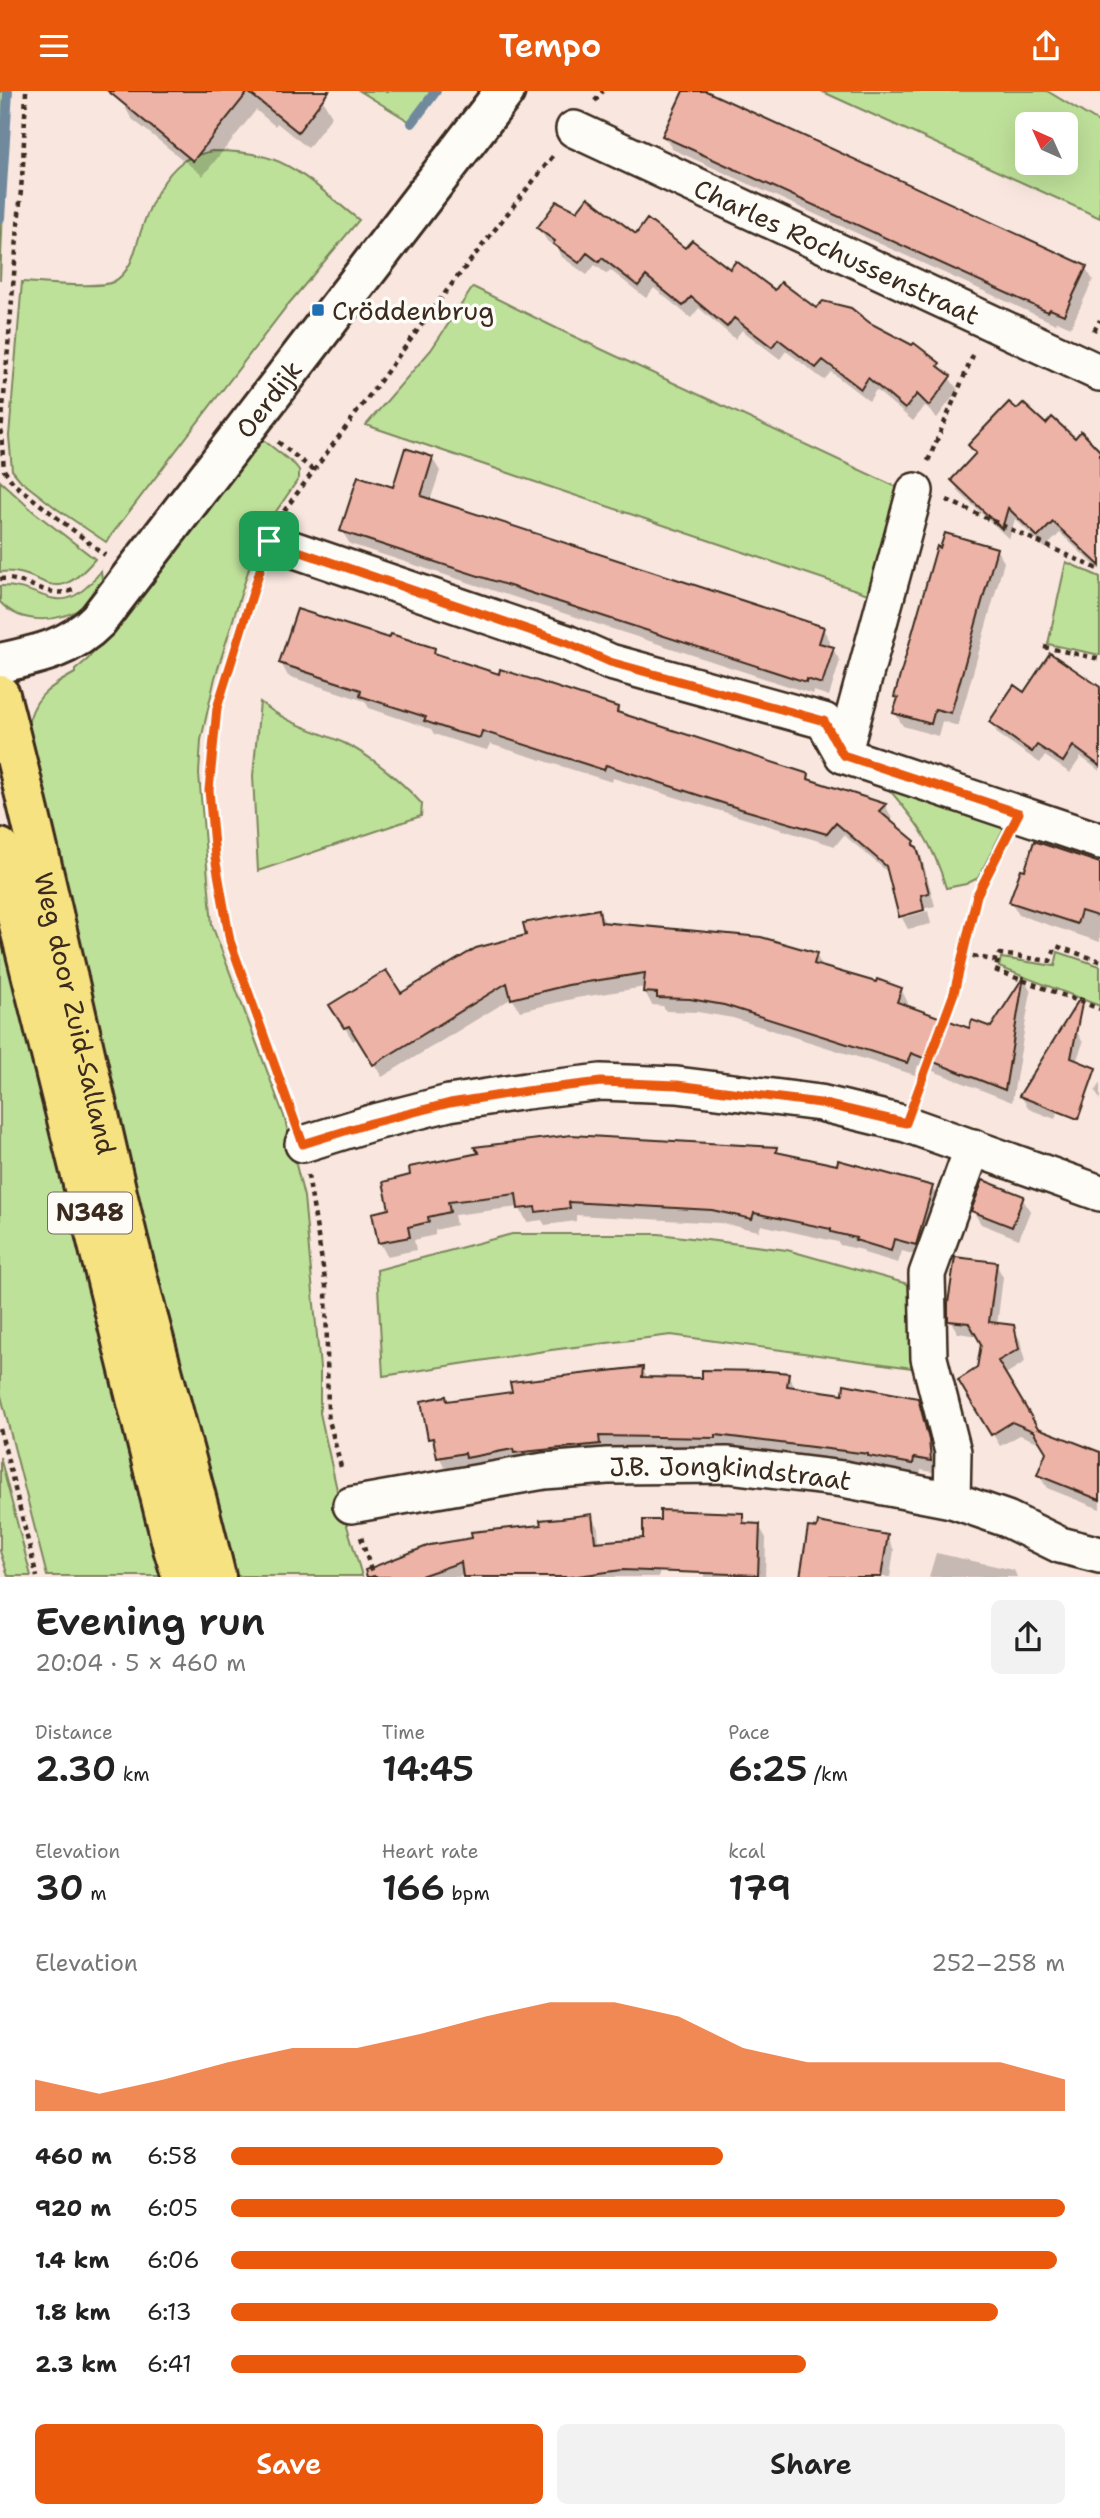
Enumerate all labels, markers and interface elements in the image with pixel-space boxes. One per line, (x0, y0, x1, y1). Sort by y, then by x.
text: Tempo (499, 24, 601, 67)
icon: menu (35, 27, 73, 65)
icon: share (1027, 27, 1065, 65)
north arrow (1015, 112, 1078, 175)
map controls (1015, 112, 1078, 175)
street label: Charles Rochussenstraat (689, 170, 986, 332)
place label: Cröddenbrug (332, 293, 494, 328)
marker: Cröddenbrug (310, 302, 326, 318)
street label: Oerdijk (227, 353, 309, 445)
pin (239, 511, 299, 571)
icon: arrive (250, 522, 288, 560)
street label: Weg door Zuid-Salland (27, 868, 125, 1158)
road number: N348 (48, 1193, 132, 1233)
street label: J.B. Jongkindstraat (609, 1447, 855, 1498)
text: Evening run (35, 1596, 265, 1647)
button: share (991, 1600, 1065, 1674)
text: 20:04 · 5 × 460 m (35, 1648, 246, 1678)
text: Distance (35, 1720, 113, 1745)
text: Time (382, 1720, 425, 1745)
text: Pace (728, 1720, 770, 1745)
text: 2.30 (35, 1745, 116, 1792)
text: 14:45 (382, 1745, 474, 1792)
text: 6:25 (728, 1745, 807, 1792)
text: km (116, 1762, 150, 1787)
text: /km (807, 1762, 848, 1787)
text: Elevation (35, 1839, 120, 1864)
text: Heart rate (382, 1839, 478, 1864)
text: kcal (728, 1839, 765, 1864)
text: 30 (35, 1864, 84, 1911)
text: 166 (382, 1864, 445, 1911)
text: 179 (728, 1864, 791, 1911)
text: m (84, 1881, 107, 1906)
text: bpm (445, 1881, 490, 1906)
text: Elevation (35, 1948, 138, 1978)
text: 252–258 m (931, 1948, 1065, 1978)
text: 460 m (35, 2141, 112, 2171)
text: 6:58 (147, 2141, 198, 2171)
text: 920 m (35, 2193, 111, 2223)
text: 6:05 (147, 2193, 198, 2223)
text: 1.4 km (35, 2245, 109, 2275)
text: 6:06 (147, 2245, 200, 2275)
text: 1.8 km (35, 2297, 110, 2327)
text: 6:13 (147, 2297, 192, 2327)
text: 2.3 km (35, 2349, 117, 2379)
text: 6:41 (147, 2349, 192, 2379)
button: Save (35, 2424, 543, 2504)
button: Share (557, 2424, 1065, 2504)

